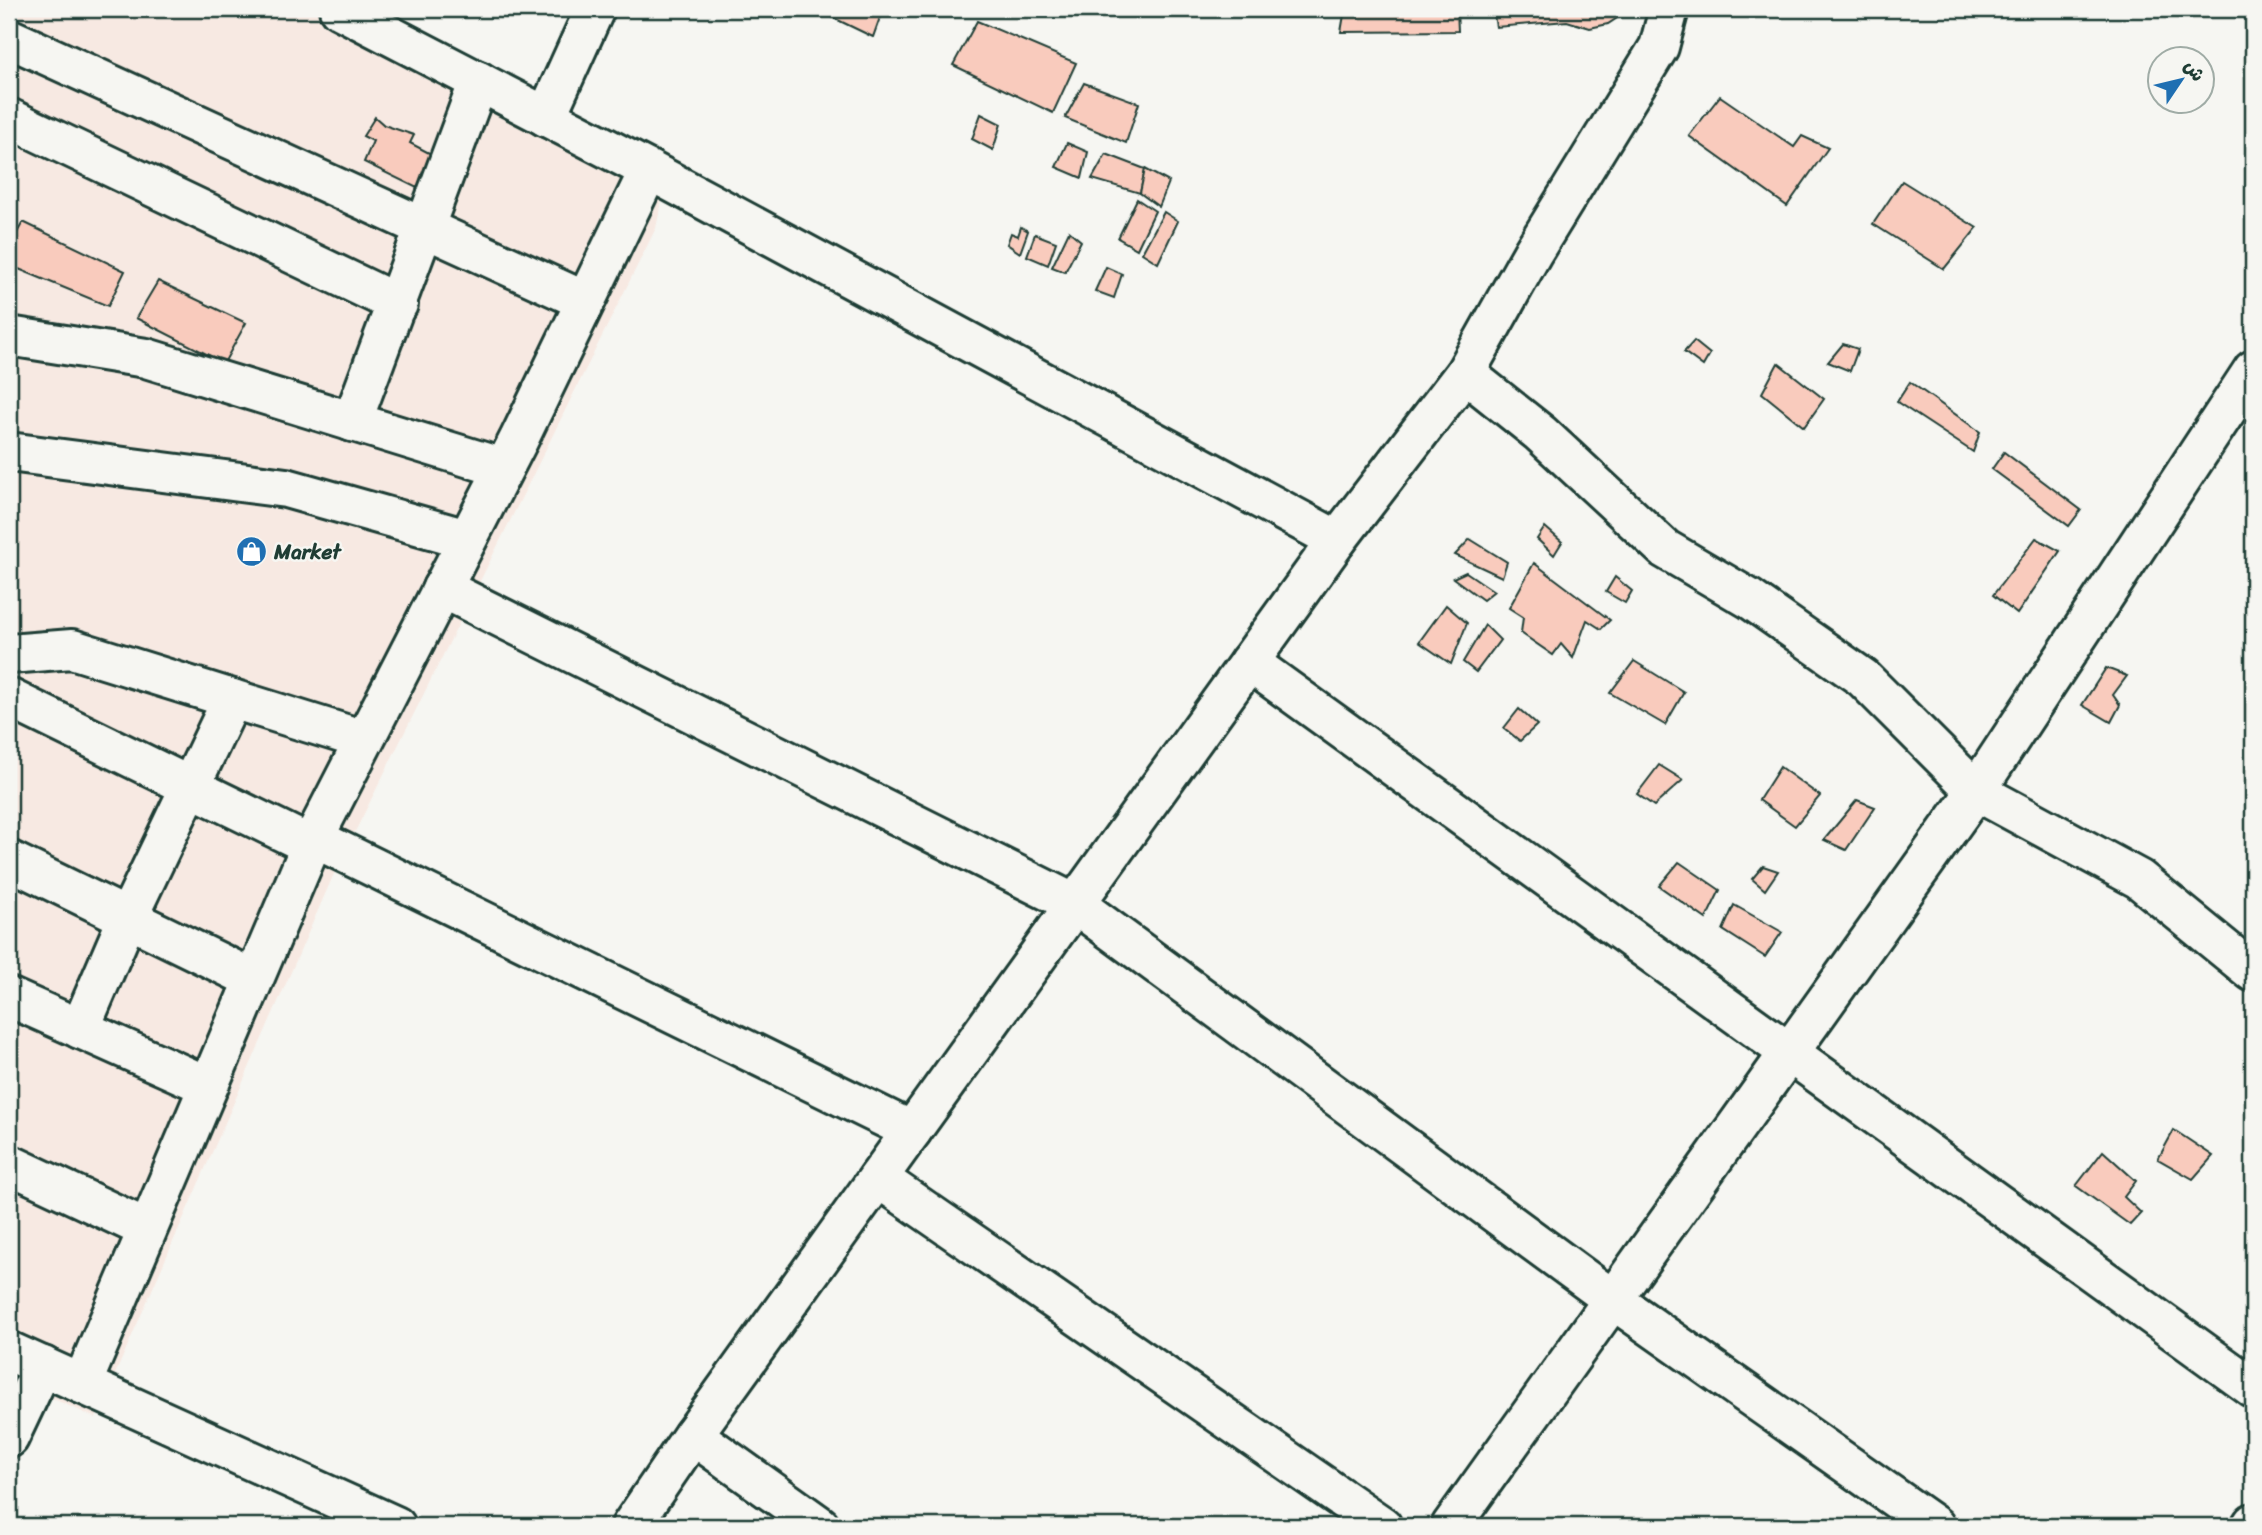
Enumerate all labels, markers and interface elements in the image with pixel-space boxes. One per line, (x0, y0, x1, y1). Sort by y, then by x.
north arrow (2146, 46, 2216, 116)
text: ش (2175, 53, 2214, 89)
place label: Market (273, 533, 342, 571)
shop icon: Market (234, 535, 268, 569)

